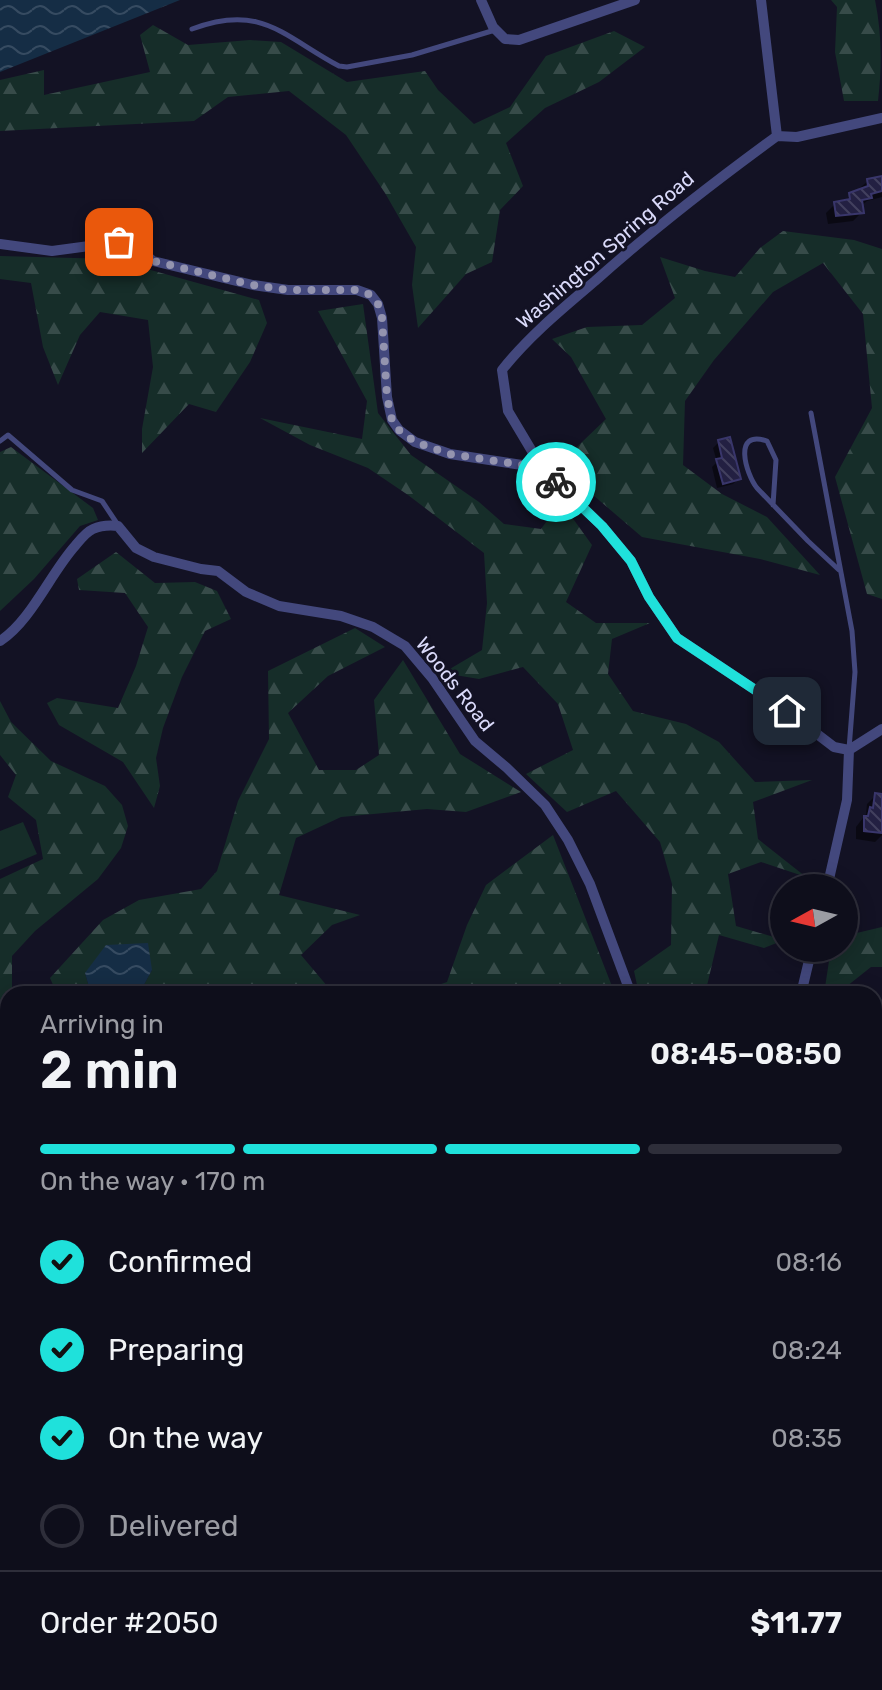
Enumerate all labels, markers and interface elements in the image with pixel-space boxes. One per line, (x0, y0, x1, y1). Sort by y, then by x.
street label: Washington Spring Road (511, 166, 699, 334)
pin (85, 208, 153, 276)
icon: bag (97, 220, 141, 264)
courier (516, 442, 596, 522)
icon: bike (534, 460, 578, 504)
street label: Woods Road (411, 632, 499, 736)
pin (753, 677, 821, 745)
icon: home (765, 689, 809, 733)
north arrow (770, 874, 858, 962)
map controls (770, 874, 858, 962)
text: Arriving in (40, 1009, 164, 1040)
text: 08:45–08:50 (650, 1036, 842, 1072)
text: 2 min (40, 1039, 179, 1101)
text: On the way · 170 m (40, 1166, 265, 1197)
icon: check (40, 1240, 84, 1284)
text: Confirmed (108, 1244, 252, 1280)
text: 08:16 (775, 1247, 842, 1278)
icon: check (40, 1328, 84, 1372)
text: Preparing (108, 1332, 244, 1368)
text: 08:24 (771, 1335, 842, 1366)
icon: check (40, 1416, 84, 1460)
text: On the way (108, 1420, 263, 1456)
text: 08:35 (771, 1423, 842, 1454)
text: Delivered (108, 1508, 239, 1544)
text: Order #2050 (40, 1605, 219, 1641)
text: $11.77 (750, 1605, 842, 1641)

